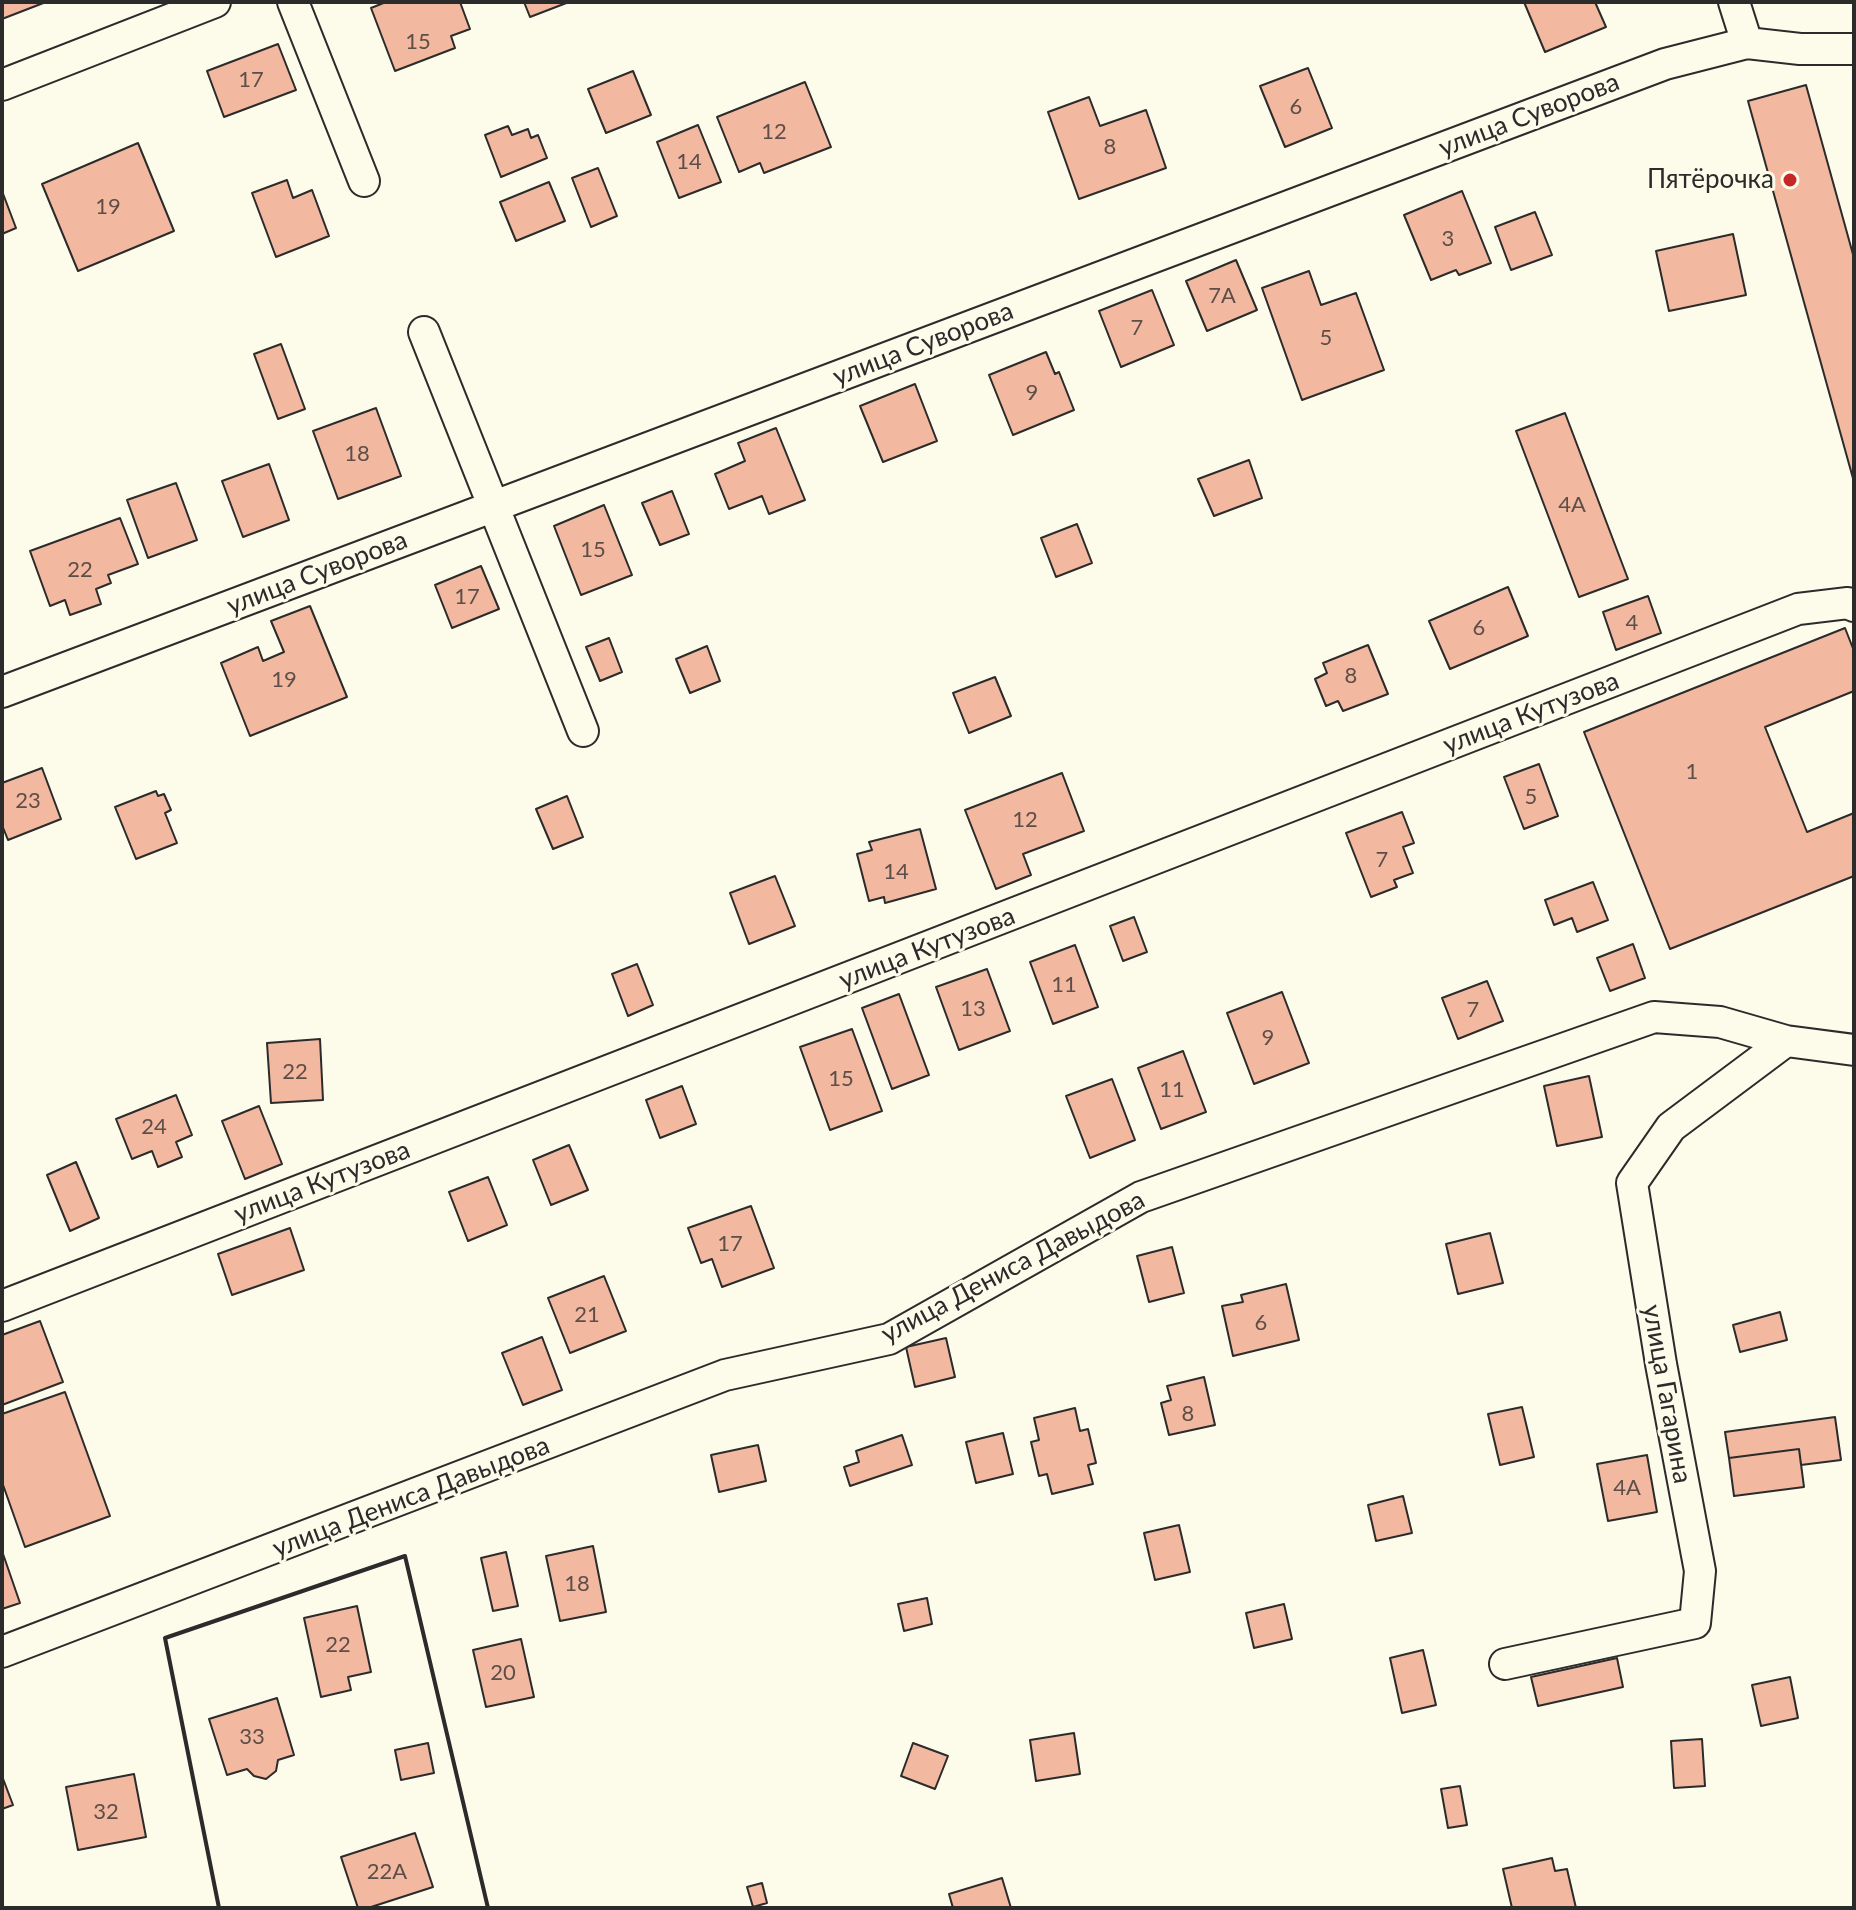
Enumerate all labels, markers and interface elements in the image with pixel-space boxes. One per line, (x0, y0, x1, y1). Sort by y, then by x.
house number: 15 (405, 29, 431, 55)
street label: улица Суворова (1434, 66, 1624, 164)
house number: 17 (238, 67, 264, 93)
house number: 6 (1290, 94, 1302, 120)
house number: 12 (761, 119, 787, 145)
house number: 8 (1104, 134, 1116, 160)
house number: 14 (676, 149, 702, 175)
place label: Пятёрочка (1647, 164, 1774, 196)
marker: Пятёрочка (1781, 171, 1799, 189)
house number: 19 (95, 194, 121, 220)
house number: 3 (1442, 226, 1454, 252)
house number: 7А (1208, 283, 1236, 309)
street label: улица Суворова (828, 295, 1018, 393)
house number: 7 (1131, 315, 1143, 341)
house number: 5 (1320, 325, 1332, 351)
house number: 9 (1026, 380, 1038, 406)
house number: 18 (344, 441, 370, 467)
house number: 4А (1558, 492, 1586, 518)
street label: улица Суворова (222, 524, 412, 622)
house number: 15 (580, 537, 606, 563)
house number: 22 (67, 557, 93, 583)
house number: 17 (454, 584, 480, 610)
house number: 4 (1626, 610, 1638, 636)
house number: 6 (1473, 615, 1485, 641)
house number: 8 (1345, 663, 1357, 689)
street label: улица Кутузова (1439, 665, 1623, 761)
house number: 19 (271, 667, 297, 693)
house number: 1 (1686, 759, 1698, 785)
house number: 5 (1525, 784, 1537, 810)
house number: 23 (15, 788, 41, 814)
house number: 12 (1012, 807, 1038, 833)
house number: 7 (1376, 847, 1388, 873)
house number: 14 (883, 859, 909, 885)
street label: улица Кутузова (835, 900, 1019, 996)
house number: 11 (1051, 972, 1077, 998)
house number: 13 (960, 996, 986, 1022)
house number: 7 (1467, 997, 1479, 1023)
house number: 9 (1262, 1025, 1274, 1051)
house number: 22 (282, 1059, 308, 1085)
house number: 15 (828, 1066, 854, 1092)
house number: 11 (1159, 1077, 1185, 1103)
house number: 24 (141, 1114, 167, 1140)
street label: улица Кутузова (230, 1134, 414, 1230)
street label: улица Дениса Давыдова (876, 1184, 1150, 1350)
house number: 17 (717, 1231, 743, 1257)
house number: 21 (574, 1302, 600, 1328)
street label: улица Гагарина (1636, 1302, 1698, 1486)
house number: 6 (1255, 1310, 1267, 1336)
house number: 8 (1182, 1401, 1194, 1427)
street label: улица Дениса Давыдова (268, 1430, 554, 1564)
house number: 4А (1613, 1475, 1641, 1501)
house number: 18 (564, 1571, 590, 1597)
house number: 22 (325, 1632, 351, 1658)
house number: 20 (490, 1660, 516, 1686)
house number: 33 (239, 1724, 265, 1750)
house number: 32 (93, 1799, 119, 1825)
house number: 22А (367, 1859, 407, 1885)

